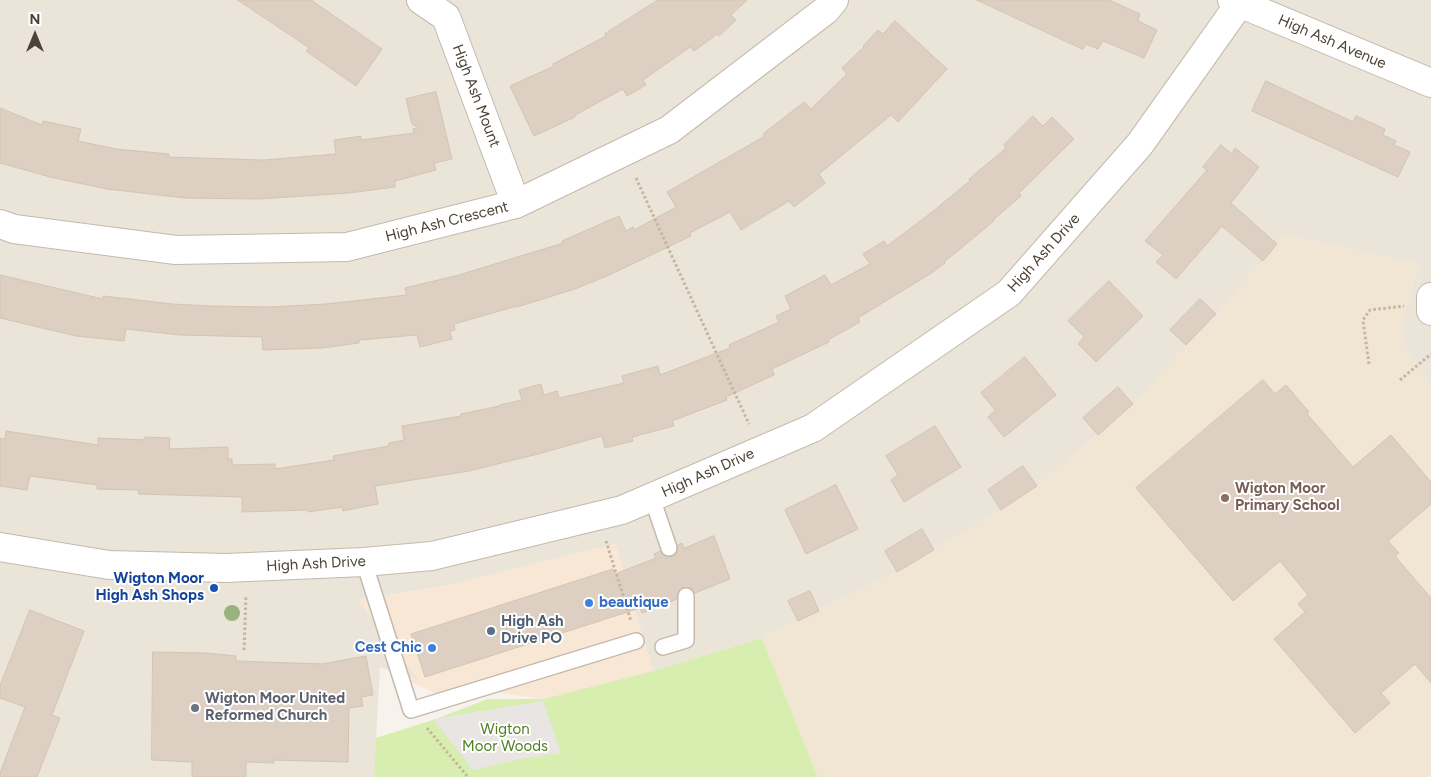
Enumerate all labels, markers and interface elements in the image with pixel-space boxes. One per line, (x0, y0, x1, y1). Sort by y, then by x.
north arrow (10, 10, 60, 60)
text: N (30, 11, 40, 28)
street label: High Ash Avenue (1275, 11, 1389, 73)
street label: High Ash Mount (448, 42, 504, 150)
street label: High Ash Crescent (384, 198, 510, 246)
street label: High Ash Drive (1004, 210, 1084, 296)
street label: High Ash Drive (659, 445, 757, 501)
place label: Wigton Moor Primary School (1235, 480, 1340, 515)
marker: Wigton Moor Primary School (1219, 492, 1231, 504)
street label: High Ash Drive (266, 552, 366, 576)
place label: Wigton Moor High Ash Shops (95, 570, 204, 605)
marker: Wigton Moor High Ash Shops (208, 582, 220, 594)
place label: beautique (599, 594, 668, 612)
marker: beautique (583, 597, 595, 609)
place label: High Ash Drive PO (501, 613, 564, 648)
marker: High Ash Drive PO (485, 625, 497, 637)
place label: Cest Chic (355, 639, 422, 657)
marker: Cest Chic (426, 642, 438, 654)
place label: Wigton Moor United Reformed Church (205, 690, 345, 725)
marker: Wigton Moor United Reformed Church (189, 702, 201, 714)
park label: Wigton Moor Woods (462, 721, 548, 756)

